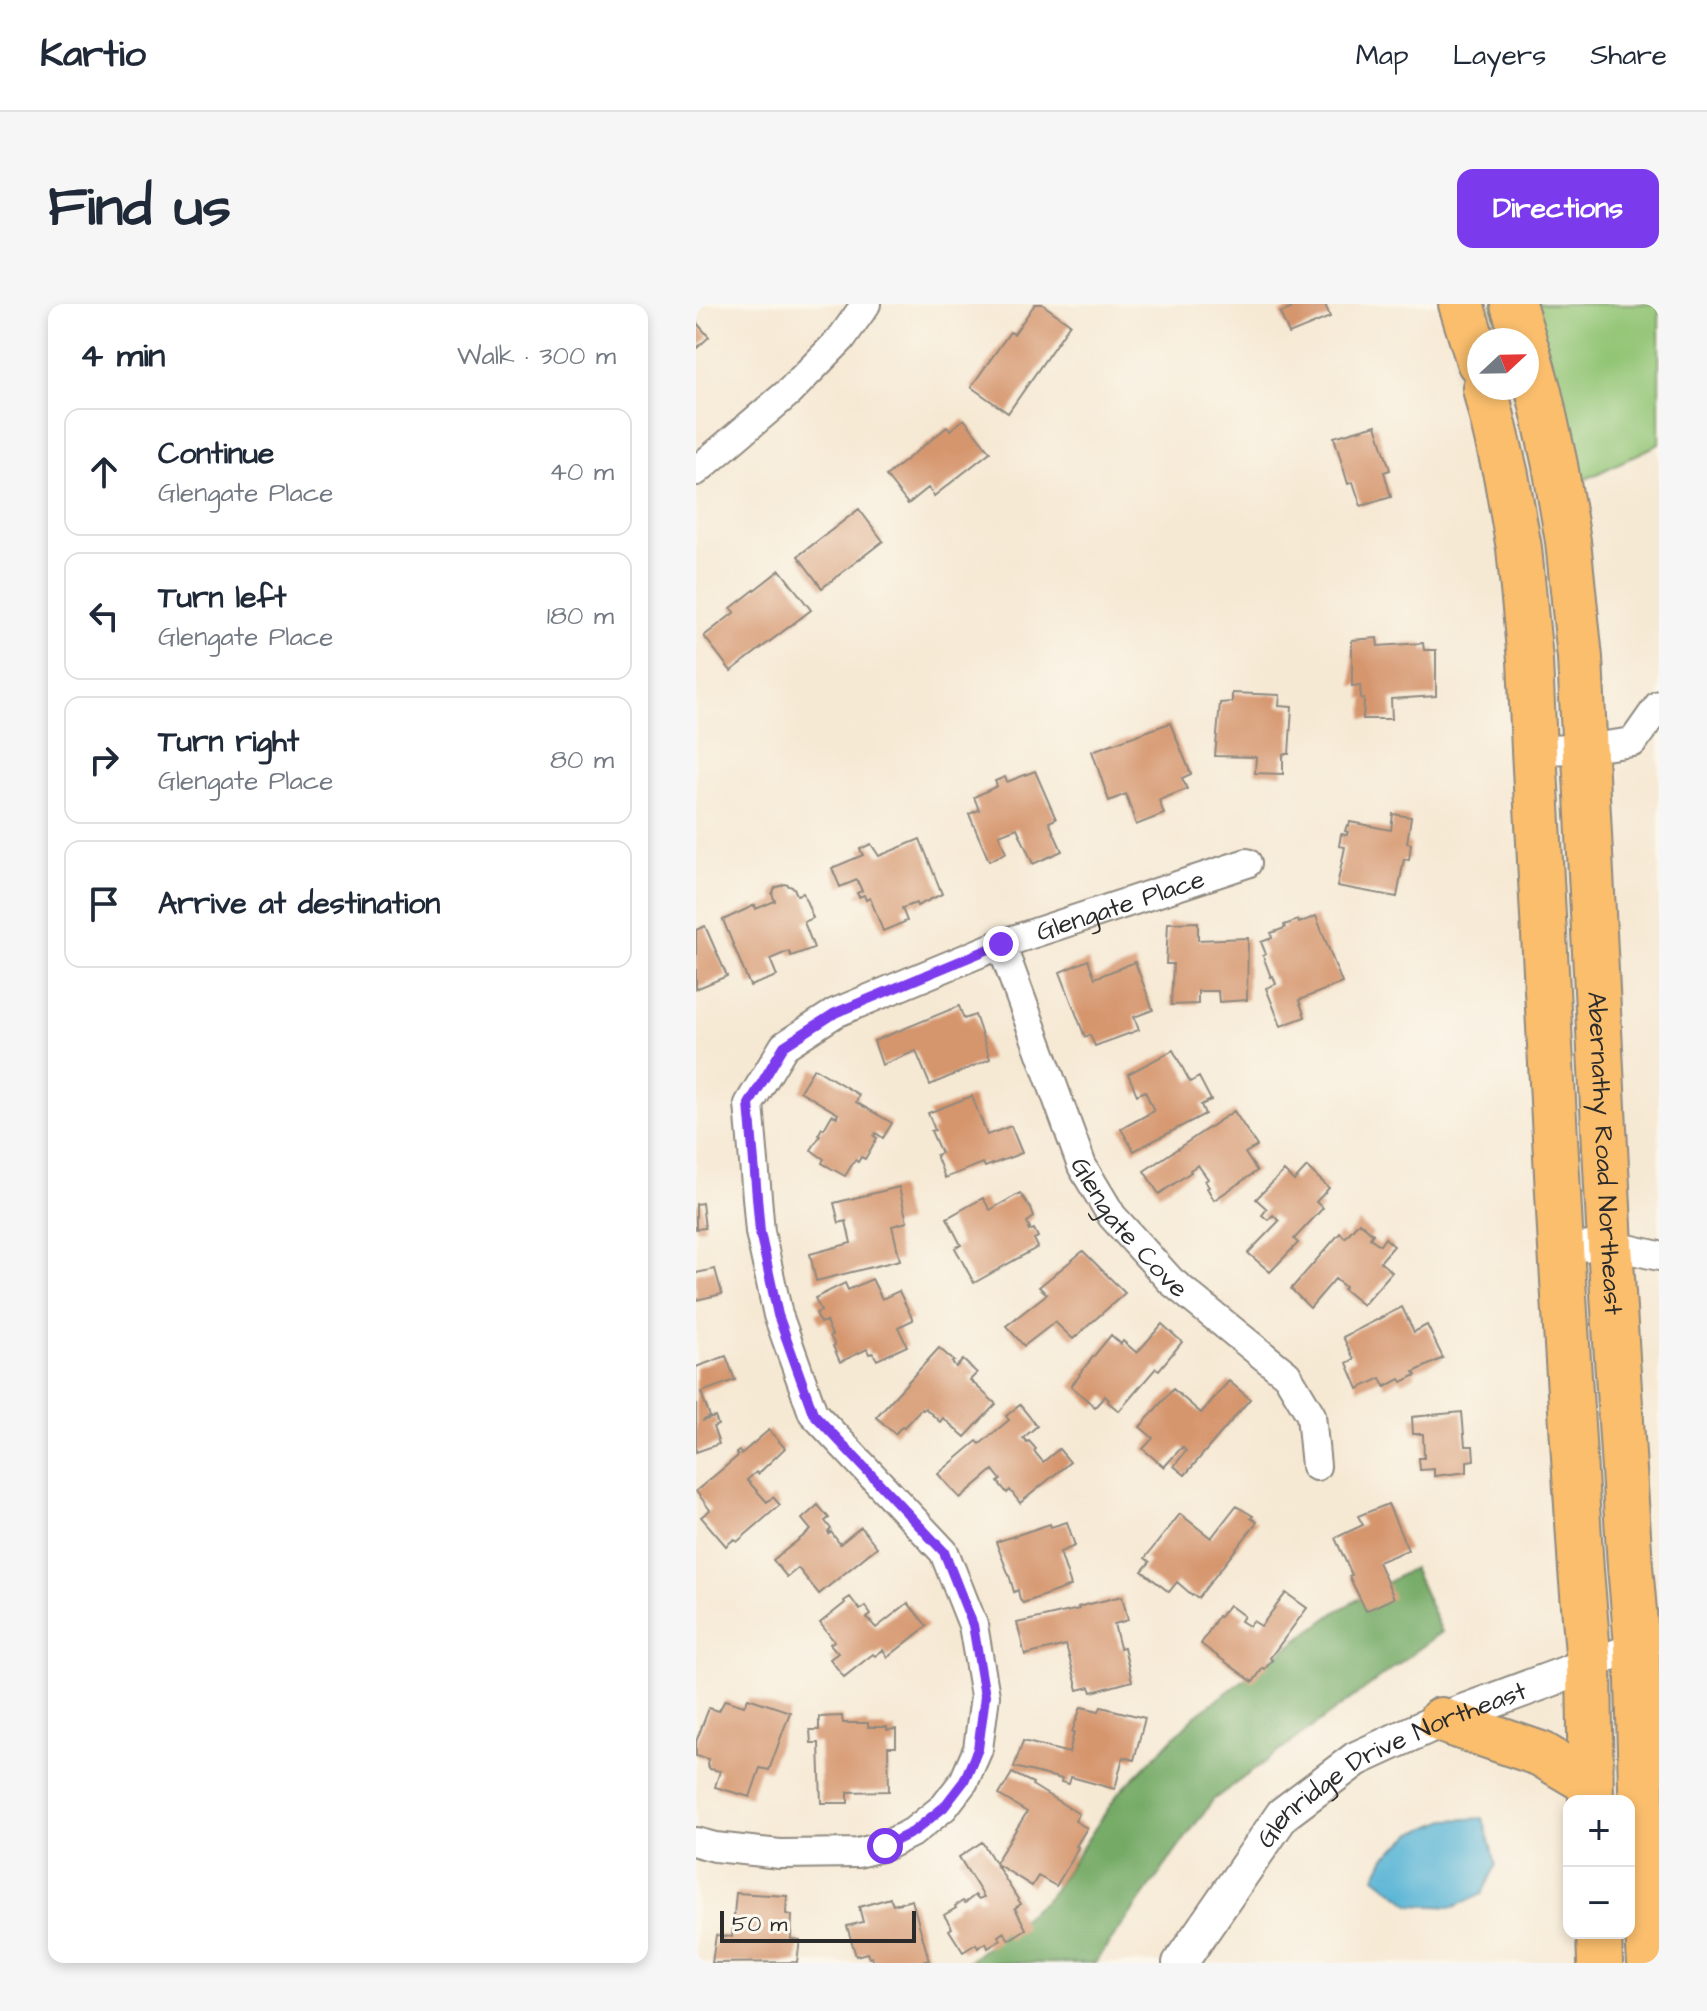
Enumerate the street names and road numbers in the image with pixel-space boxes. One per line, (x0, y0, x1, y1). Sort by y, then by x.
street label: Glengate Place (1032, 861, 1209, 950)
street label: Abernathy Road Northeast (1578, 991, 1631, 1317)
street label: Glengate Cove (1062, 1150, 1195, 1307)
street label: Glenridge Drive Northeast (1248, 1673, 1532, 1855)

